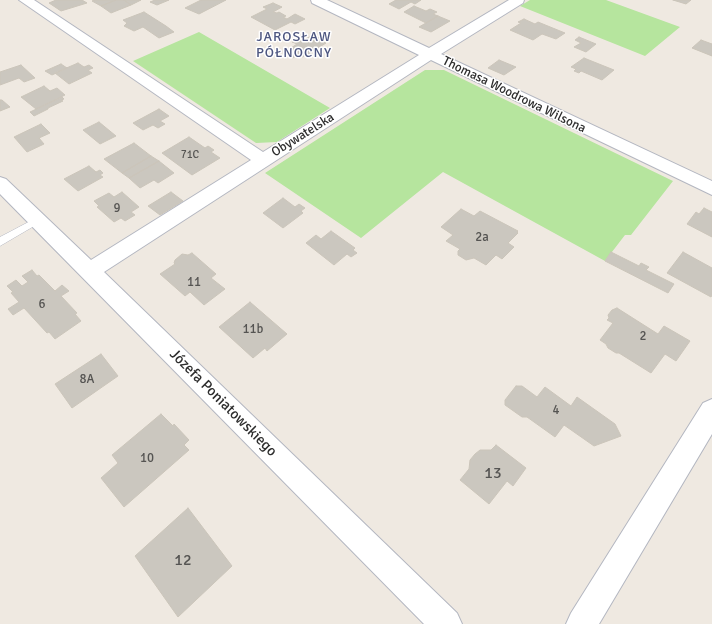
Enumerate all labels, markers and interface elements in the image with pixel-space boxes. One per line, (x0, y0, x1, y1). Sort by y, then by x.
district label: JAROSŁAW PÓŁNOCNY (256, 29, 332, 62)
street label: Thomasa Woodrowa Wilsona (440, 53, 588, 137)
street label: Obywatelska (269, 110, 337, 160)
house number: 71C (181, 148, 199, 162)
house number: 9 (113, 201, 121, 217)
house number: 2a (475, 230, 489, 246)
house number: 11 (187, 275, 201, 291)
house number: 6 (38, 297, 46, 313)
house number: 11b (243, 322, 263, 338)
house number: 2 (639, 329, 647, 345)
street label: Józefa Poniatowskiego (165, 345, 281, 461)
house number: 8A (80, 372, 94, 388)
house number: 4 (552, 403, 560, 419)
house number: 10 (140, 451, 154, 467)
house number: 13 (484, 464, 502, 484)
house number: 12 (174, 551, 192, 571)

